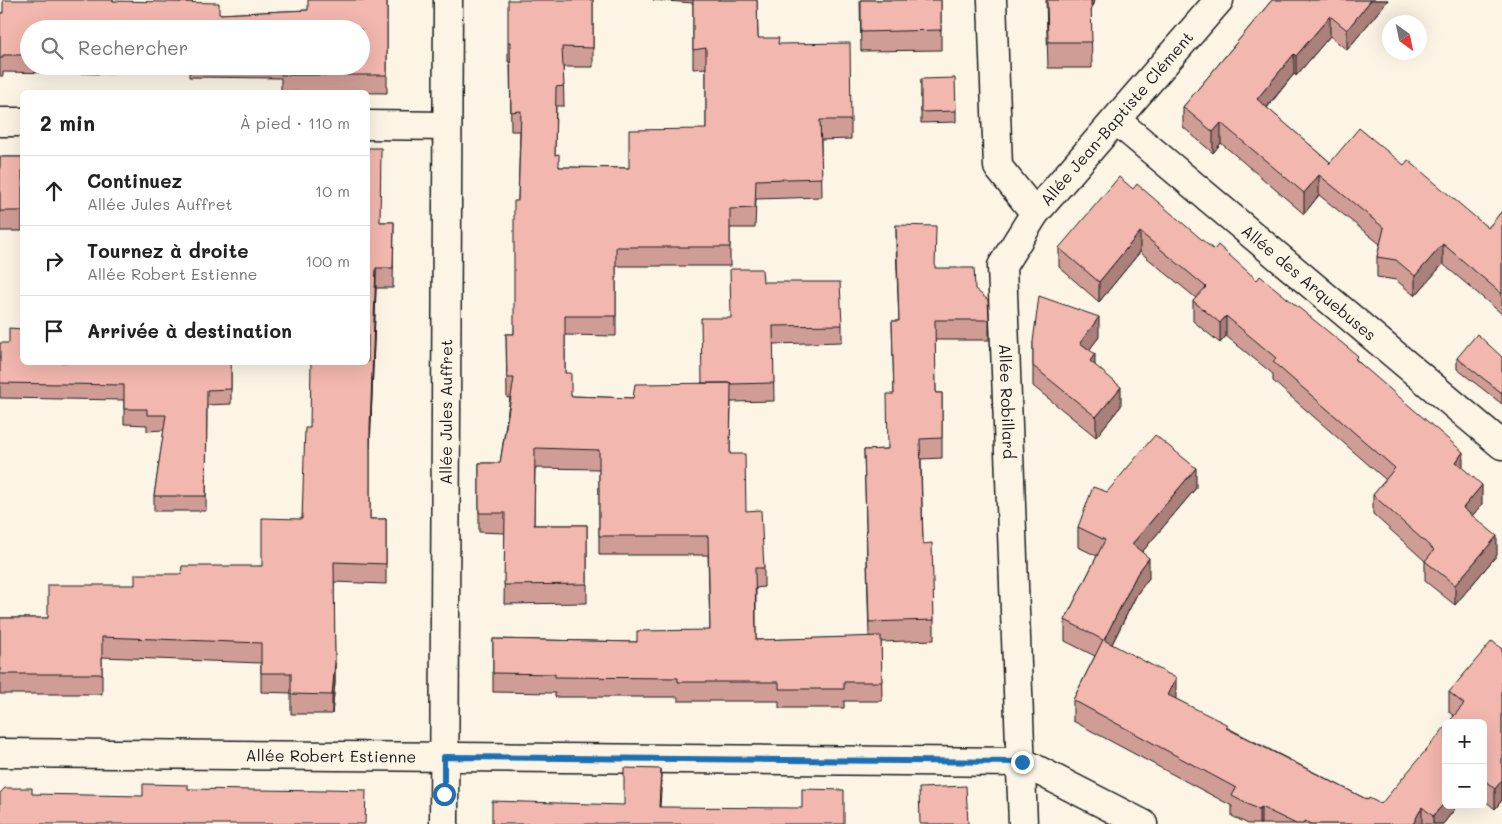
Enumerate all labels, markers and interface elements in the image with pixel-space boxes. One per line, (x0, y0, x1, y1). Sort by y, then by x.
north arrow (1382, 15, 1427, 60)
search box (20, 20, 370, 75)
street label: Allée Jean-Baptiste Clément (1035, 26, 1197, 210)
icon: search (38, 34, 66, 62)
text: Rechercher (78, 35, 188, 60)
text: 2 min (40, 109, 95, 136)
text: À pied · 110 m (240, 112, 350, 133)
text: Continuez (87, 168, 182, 193)
icon: ahead (40, 177, 68, 205)
text: 10 m (315, 180, 350, 201)
text: Allée Jules Auffret (87, 193, 233, 214)
street label: Allée des Arquebuses (1238, 220, 1381, 345)
text: Tournez à droite (87, 238, 249, 263)
icon: right (40, 247, 68, 275)
text: 100 m (305, 250, 350, 271)
text: Allée Robert Estienne (87, 263, 257, 284)
icon: arrive (40, 317, 68, 345)
text: Arrivée à destination (87, 318, 292, 343)
street label: Allée Jules Auffret (435, 339, 456, 485)
street label: Allée Robillard (995, 343, 1020, 459)
map controls (1442, 719, 1487, 809)
button: + (1442, 719, 1487, 764)
street label: Allée Robert Estienne (246, 744, 416, 767)
route end (1011, 751, 1034, 774)
button: − (1442, 764, 1487, 809)
route start (433, 783, 456, 806)

